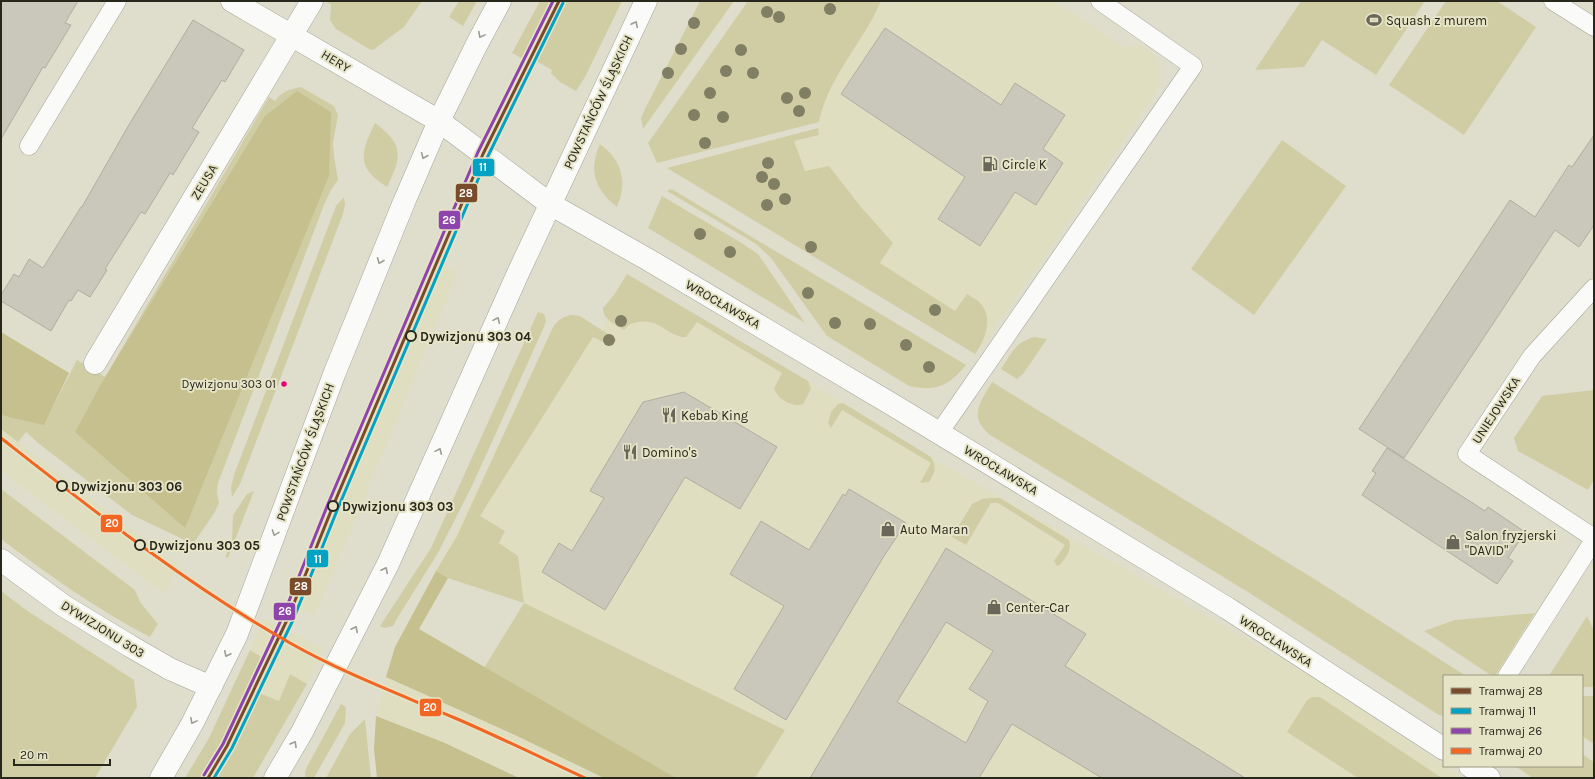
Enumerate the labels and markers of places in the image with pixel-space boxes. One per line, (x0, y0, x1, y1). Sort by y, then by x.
sports icon: Squash z murem (1365, 11, 1383, 29)
place label: Squash z murem (1386, 13, 1487, 29)
fuel station icon: Circle K (981, 155, 999, 173)
place label: Circle K (1002, 157, 1047, 172)
place label: Dywizjonu 303 04 (420, 329, 531, 344)
marker: Dywizjonu 303 04 (405, 330, 417, 342)
place label: Dywizjonu 303 01 (182, 377, 276, 391)
marker: Dywizjonu 303 01 (279, 379, 289, 389)
restaurant icon: Kebab King (660, 406, 678, 424)
place label: Kebab King (681, 408, 749, 423)
restaurant icon: Domino's (621, 443, 639, 461)
place label: Domino's (642, 445, 697, 460)
place label: Dywizjonu 303 06 (71, 479, 182, 494)
marker: Dywizjonu 303 06 (56, 480, 68, 492)
place label: Dywizjonu 303 03 (342, 499, 453, 514)
marker: Dywizjonu 303 03 (327, 500, 339, 512)
shop icon: Auto Maran (879, 520, 897, 538)
place label: Auto Maran (900, 522, 968, 537)
place label: Salon fryzjerski "DAVID" (1465, 528, 1557, 558)
shop icon: Salon fryzjerski "DAVID" (1444, 533, 1462, 551)
place label: Dywizjonu 303 05 (149, 538, 260, 553)
marker: Dywizjonu 303 05 (134, 539, 146, 551)
shop icon: Center-Car (985, 598, 1003, 616)
place label: Center-Car (1006, 600, 1069, 615)

